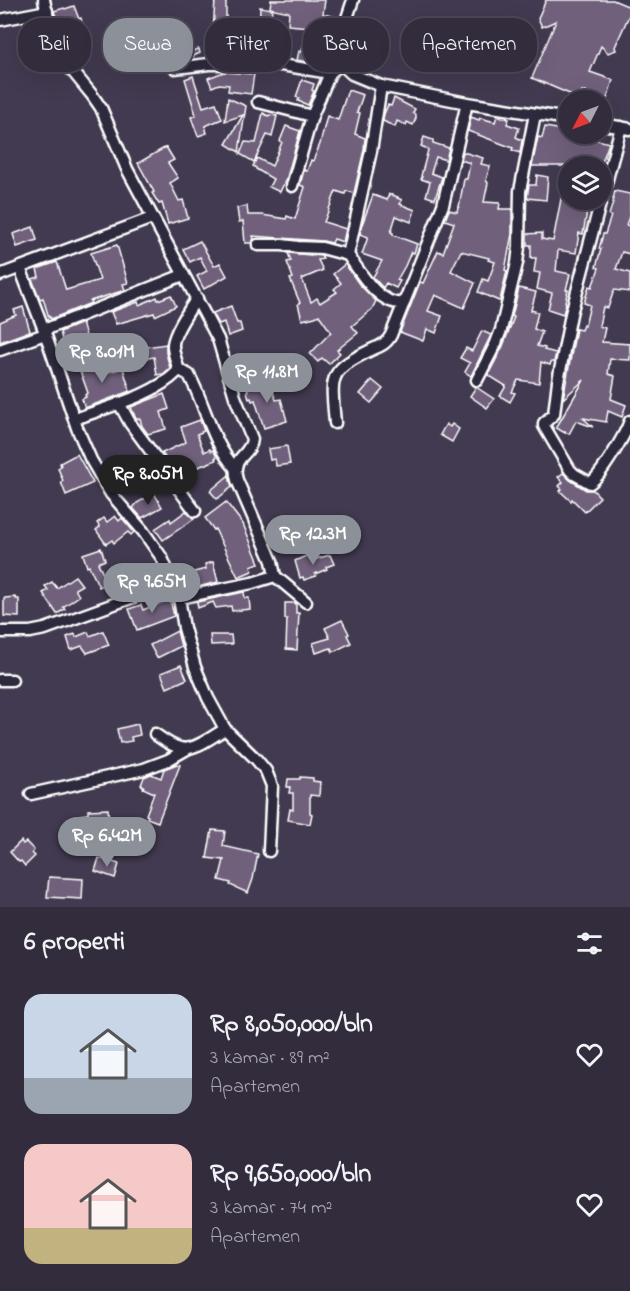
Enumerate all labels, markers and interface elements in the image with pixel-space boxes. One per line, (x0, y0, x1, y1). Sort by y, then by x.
chip: Beli (18, 18, 91, 72)
chip: Sewa (103, 18, 193, 72)
chip: Filter (205, 18, 291, 72)
chip: Baru (303, 18, 389, 72)
chip: Apartemen (401, 18, 537, 72)
north arrow (558, 90, 612, 144)
map controls (558, 90, 612, 210)
button: layers (558, 156, 612, 210)
pin: Rp 8.01M (40, 333, 164, 384)
text: Rp 8.01M (69, 338, 135, 367)
pin: Rp 11.8M (205, 353, 329, 404)
text: Rp 11.8M (235, 358, 299, 387)
pin: Rp 8.05M (86, 455, 210, 506)
text: Rp 8.05M (113, 460, 183, 489)
pin: Rp 12.3M (251, 515, 375, 566)
text: Rp 12.3M (279, 520, 347, 549)
pin: Rp 9.65M (90, 563, 214, 614)
text: Rp 9.65M (117, 568, 187, 597)
pin: Rp 6.42M (45, 817, 169, 868)
text: Rp 6.42M (72, 822, 142, 851)
text: 6 properti (24, 924, 125, 962)
icon: filters (573, 927, 606, 960)
text: Rp 8,050,000/bln (210, 1006, 373, 1044)
icon: home (72, 1018, 144, 1090)
icon: heart (573, 1038, 606, 1071)
text: 3 kamar · 89 m² (210, 1044, 330, 1073)
text: Apartemen (210, 1073, 300, 1102)
text: Rp 9,650,000/bln (210, 1156, 371, 1194)
icon: home (72, 1168, 144, 1240)
icon: heart (573, 1188, 606, 1221)
text: 3 kamar · 74 m² (210, 1194, 333, 1223)
text: Apartemen (210, 1223, 300, 1252)

